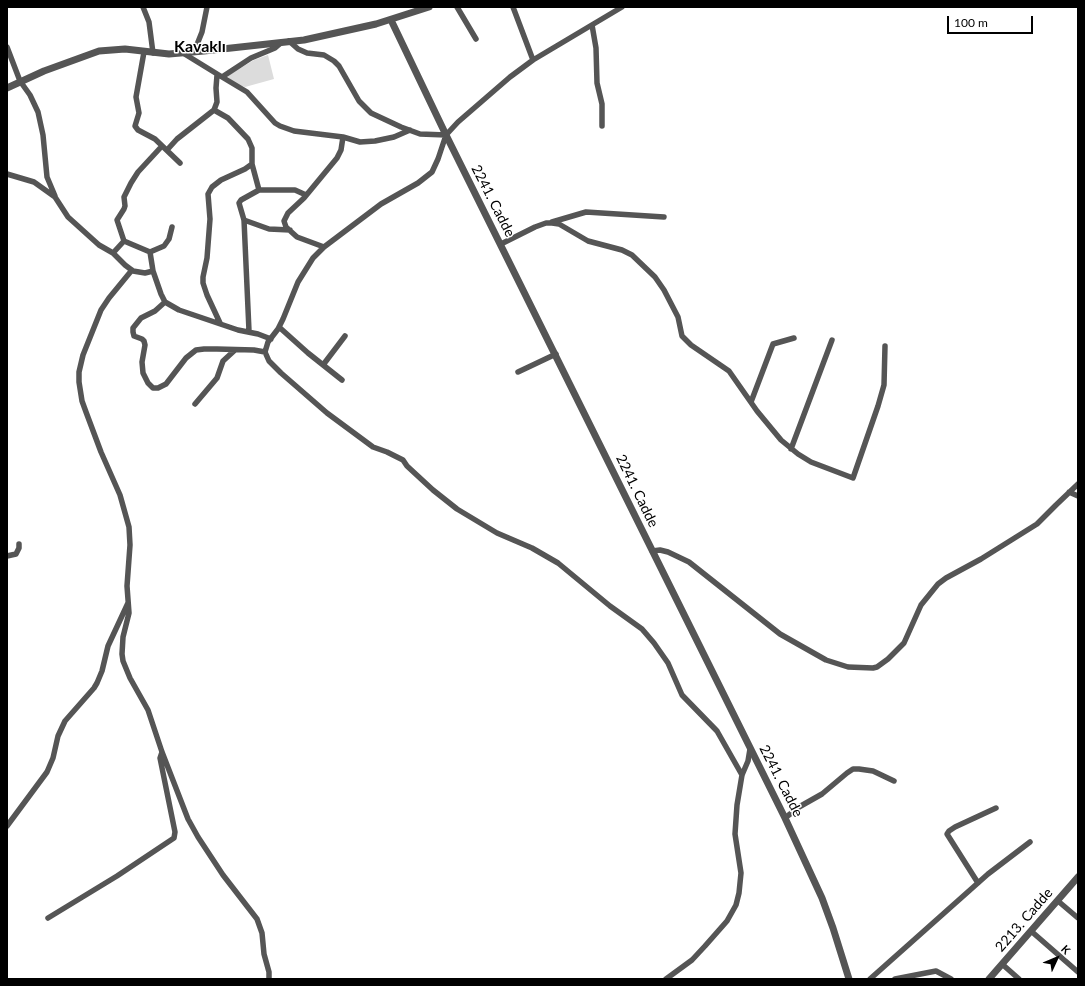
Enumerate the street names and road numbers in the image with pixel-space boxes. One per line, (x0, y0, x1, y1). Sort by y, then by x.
street label: 2241. Cadde (468, 162, 518, 240)
street label: 2241. Cadde (612, 452, 662, 530)
street label: 2241. Cadde (756, 742, 806, 820)
street label: 2213. Cadde (992, 885, 1056, 955)

